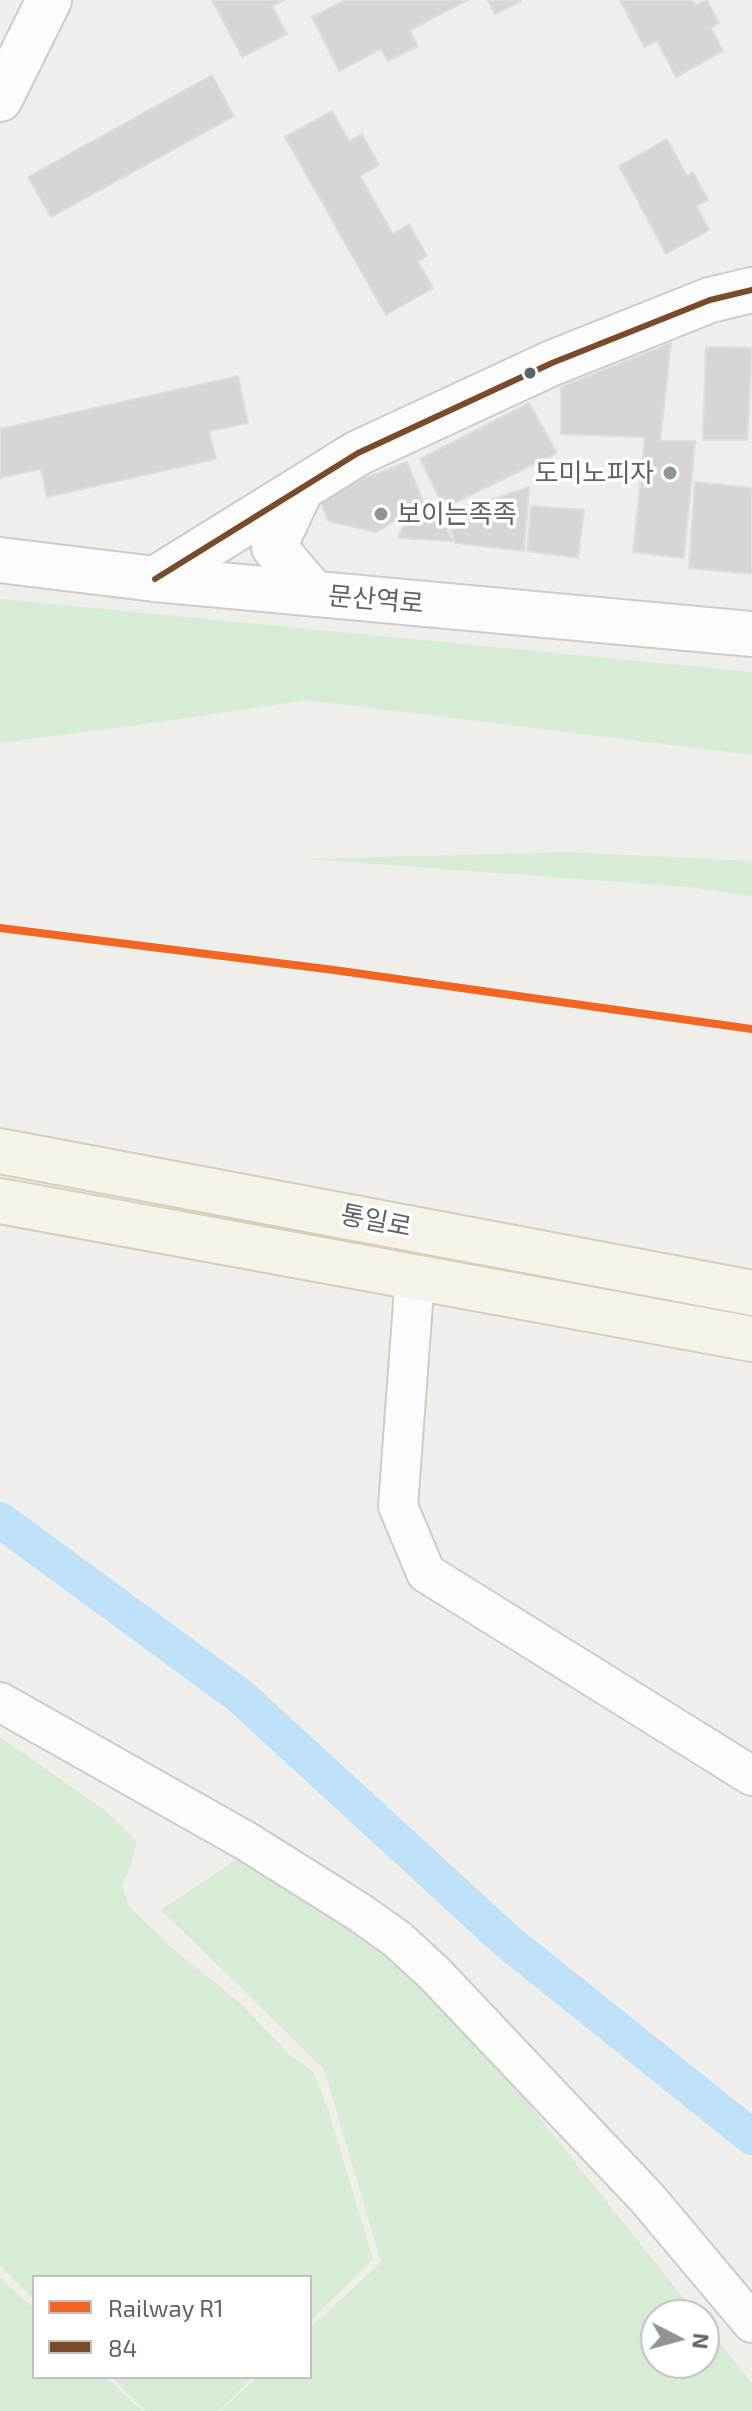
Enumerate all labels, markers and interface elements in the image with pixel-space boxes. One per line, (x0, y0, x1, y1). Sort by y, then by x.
unlabelled marker (522, 365, 538, 381)
place label: 도미노피자 (534, 457, 654, 489)
marker: 도미노피자 (661, 464, 679, 482)
place label: 보이는족족 (397, 498, 517, 530)
marker: 보이는족족 (372, 505, 390, 523)
street label: 문산역로 (327, 580, 425, 620)
street label: 통일로 (338, 1199, 414, 1243)
legend (32, 2275, 312, 2379)
text: Railway R1 (108, 2293, 224, 2322)
north arrow (640, 2299, 720, 2379)
text: N (688, 2332, 716, 2351)
text: 84 (108, 2333, 137, 2362)

